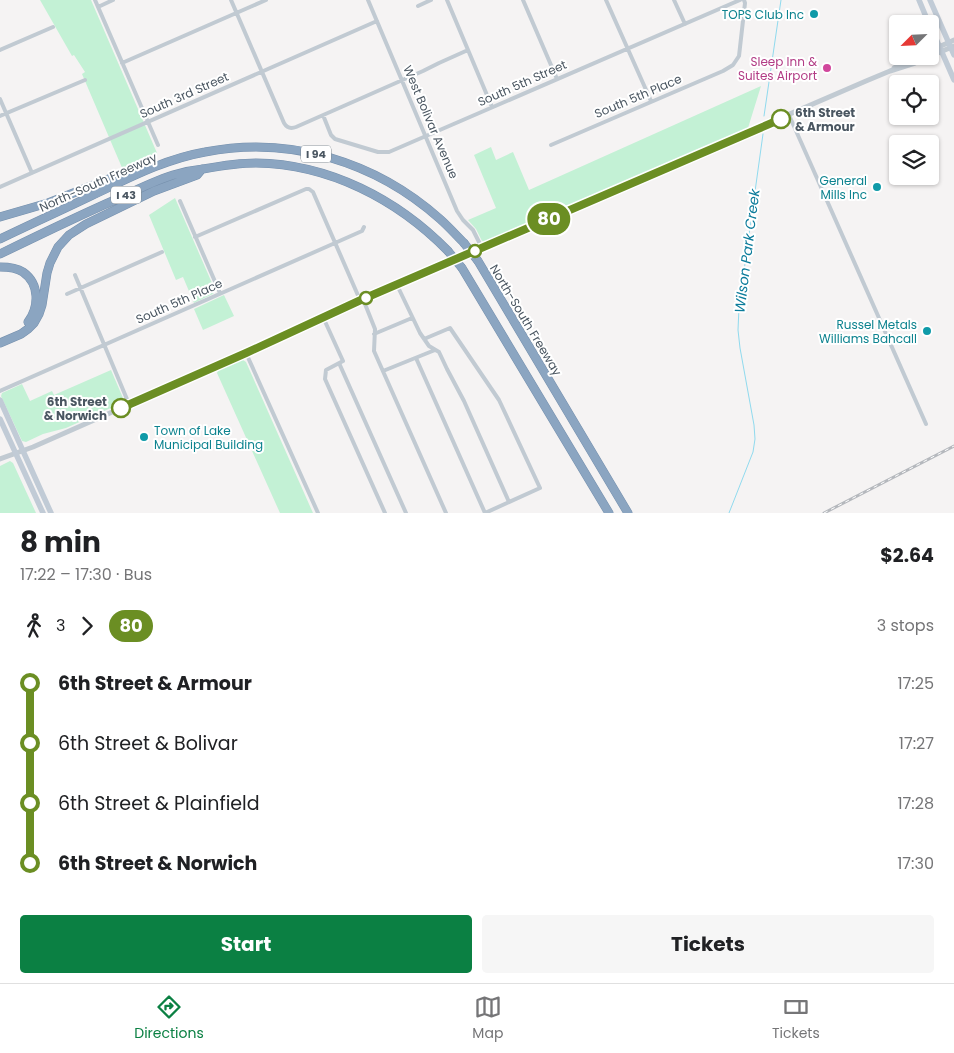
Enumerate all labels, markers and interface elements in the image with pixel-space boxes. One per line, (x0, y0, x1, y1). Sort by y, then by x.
place label: TOPS Club Inc (722, 6, 804, 23)
marker: TOPS Club Inc (808, 8, 820, 20)
north arrow (889, 15, 939, 65)
map controls (889, 15, 939, 185)
place label: Sleep Inn & Suites Airport (738, 53, 817, 84)
street label: South 5th Street (475, 56, 569, 110)
marker: Sleep Inn & Suites Airport (821, 62, 833, 74)
street label: West Bolivar Avenue (399, 63, 463, 181)
street label: South 3rd Street (137, 68, 231, 122)
street label: South 5th Place (592, 70, 684, 122)
button: locate (889, 75, 939, 125)
place label: 6th Street & Armour (795, 104, 855, 135)
marker: 6th Street & Armour (771, 109, 791, 129)
button: layers (889, 135, 939, 185)
road number: I 94 (301, 146, 331, 162)
street label: North-South Freeway (37, 148, 160, 216)
place label: General Mills Inc (820, 172, 867, 203)
marker: General Mills Inc (871, 181, 883, 193)
road number: I 43 (111, 186, 141, 204)
water label: Wilson Park Creek (729, 187, 765, 314)
line badge: 80 (526, 203, 572, 235)
text: 80 (537, 206, 561, 231)
unlabelled marker (468, 244, 482, 258)
street label: North-South Freeway (486, 261, 566, 379)
street label: South 5th Place (133, 274, 225, 328)
unlabelled marker (359, 291, 373, 305)
place label: Russel Metals Williams Bahcall (819, 316, 917, 347)
marker: Russel Metals Williams Bahcall (921, 325, 933, 337)
place label: 6th Street & Norwich (44, 393, 107, 424)
marker: 6th Street & Norwich (111, 398, 131, 418)
place label: Town of Lake Municipal Building (154, 422, 263, 453)
marker: Town of Lake Municipal Building (138, 431, 150, 443)
text: 8 min (20, 523, 101, 562)
text: $2.64 (880, 542, 934, 569)
text: 17:22 – 17:30 · Bus (20, 563, 152, 586)
icon: walk (20, 612, 48, 640)
icon: forward (73, 612, 101, 640)
text: 80 (119, 613, 143, 638)
text: 3 (56, 614, 65, 637)
text: 3 stops (877, 614, 934, 637)
text: 6th Street & Armour (58, 670, 252, 697)
text: 17:25 (897, 672, 934, 695)
text: 6th Street & Bolivar (58, 730, 238, 757)
text: 17:27 (899, 732, 934, 755)
text: 6th Street & Plainfield (58, 790, 260, 817)
text: 17:28 (897, 792, 934, 815)
text: 6th Street & Norwich (58, 850, 257, 877)
text: 17:30 (897, 852, 934, 875)
button: Start (20, 915, 472, 973)
button: Tickets (482, 915, 934, 973)
tab: Directions (134, 993, 204, 1044)
tab: Map (472, 993, 503, 1044)
tab: Tickets (772, 993, 820, 1044)

